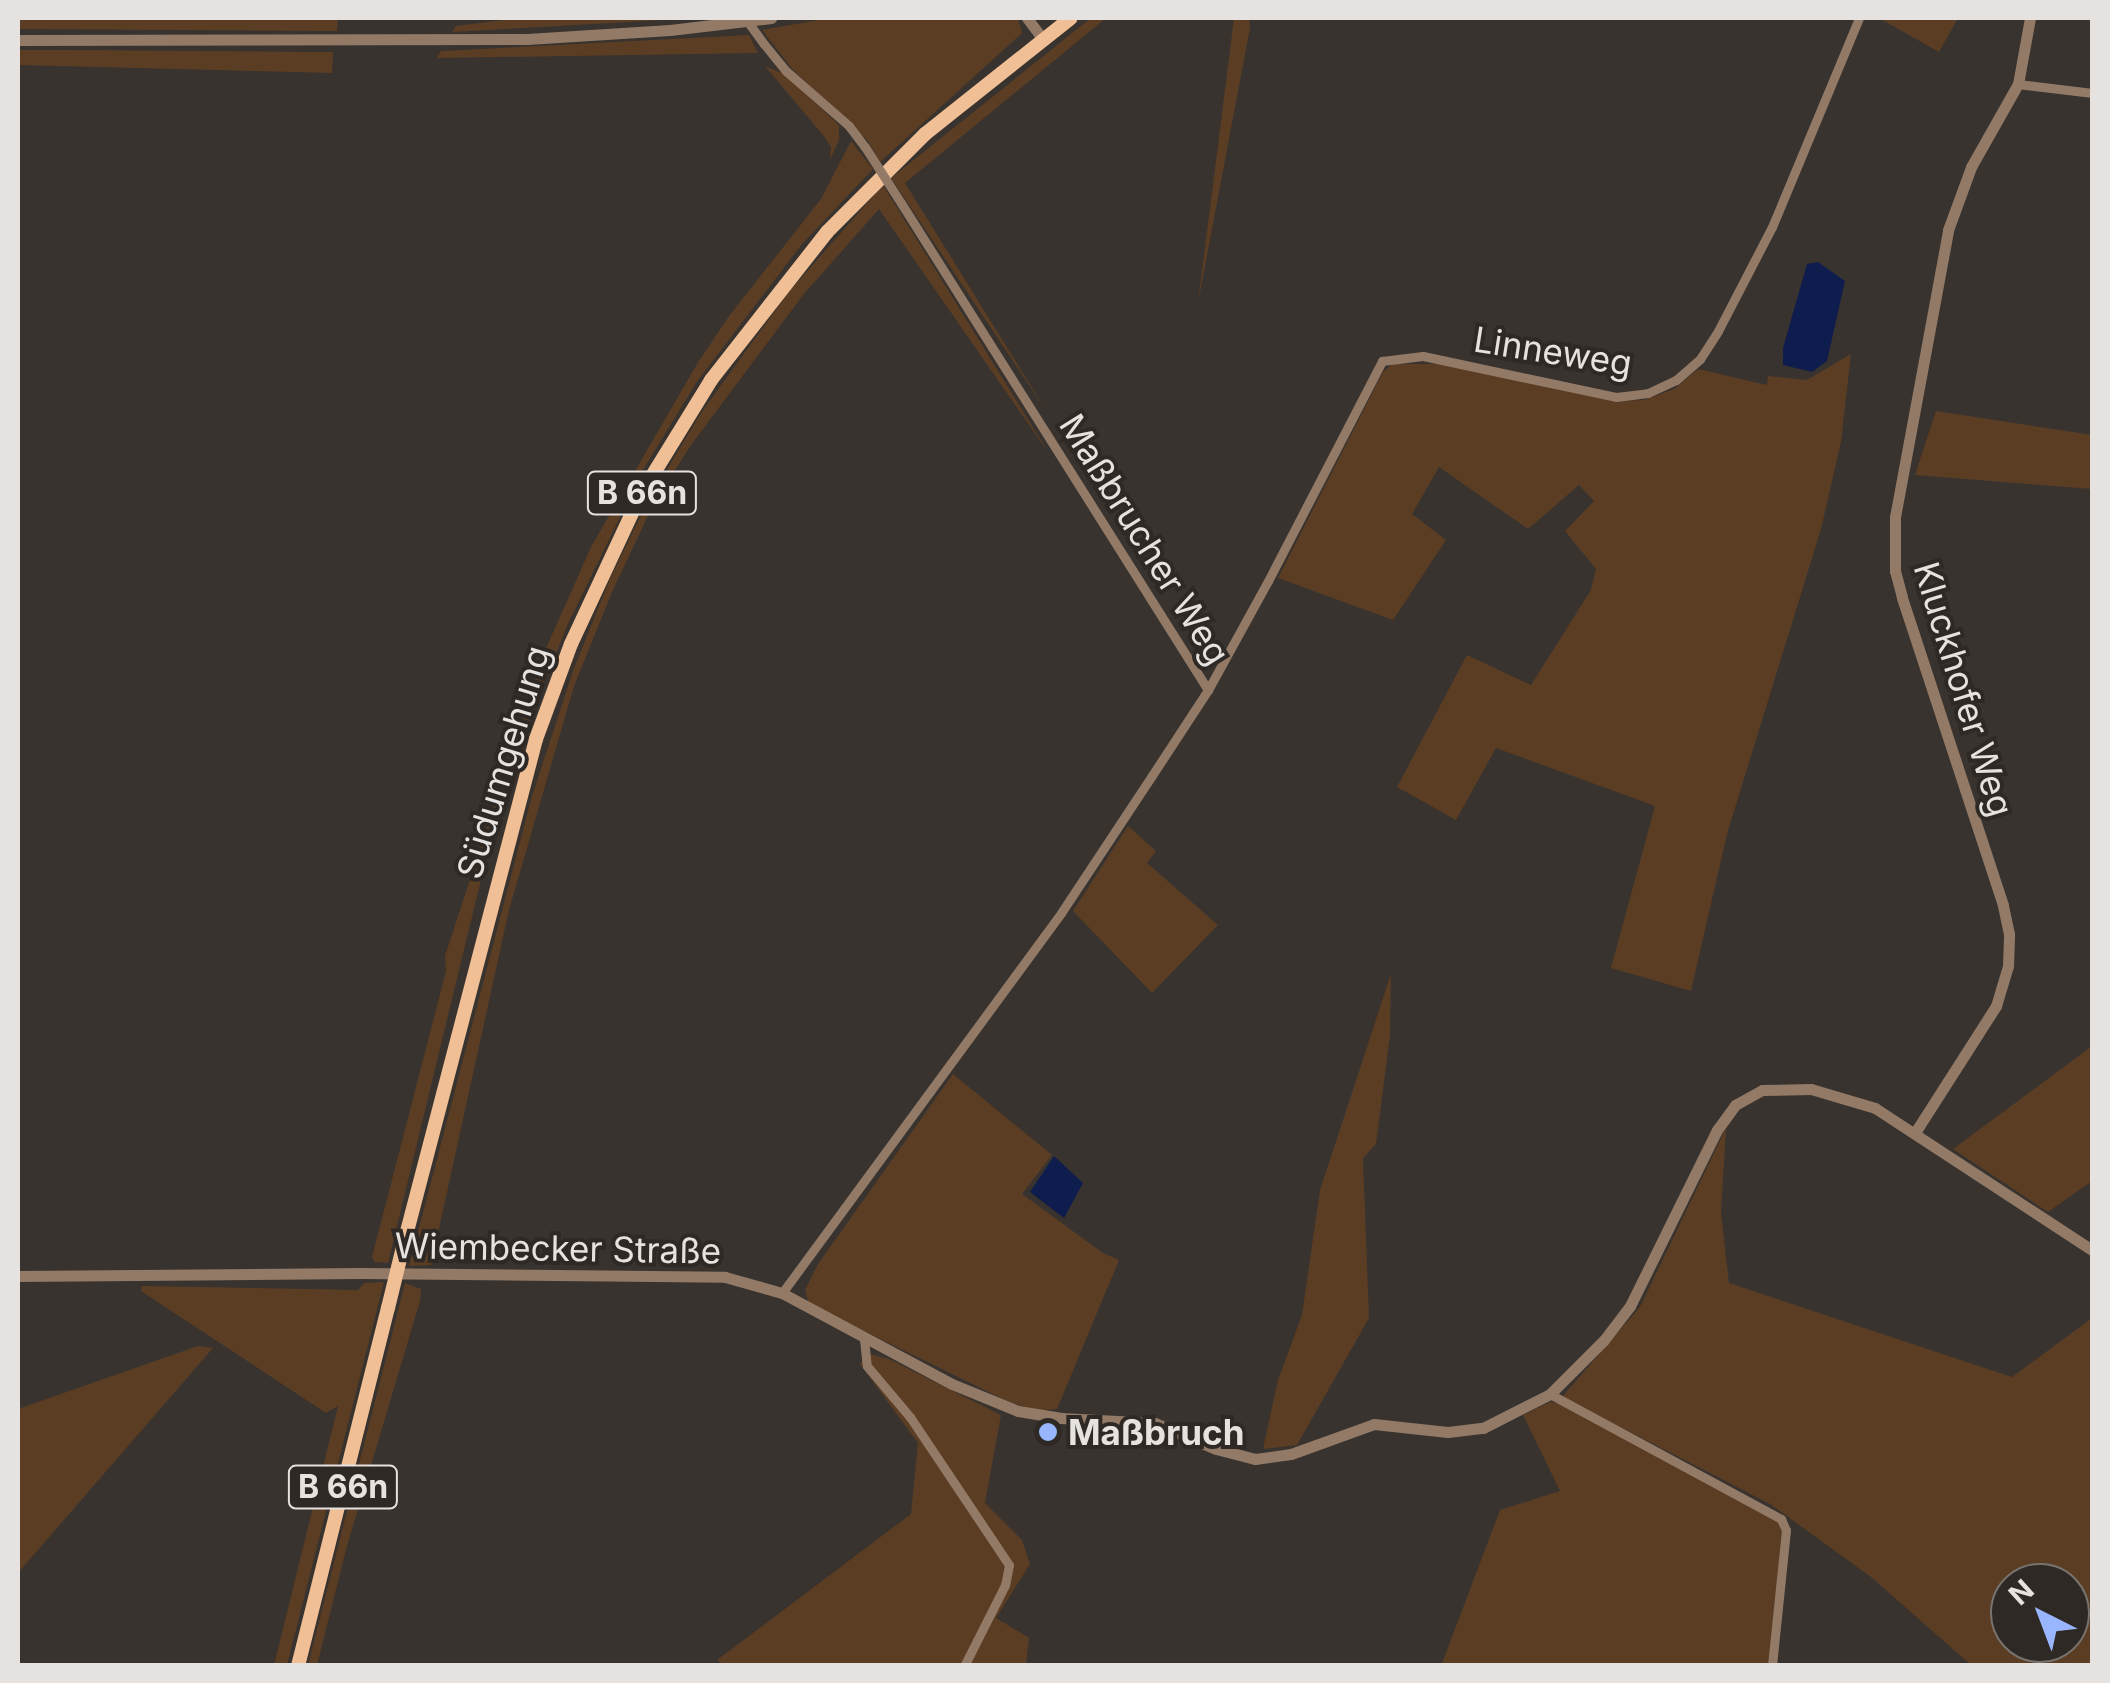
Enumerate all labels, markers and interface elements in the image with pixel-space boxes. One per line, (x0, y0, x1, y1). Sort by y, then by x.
street label: Linneweg (1471, 318, 1635, 384)
street label: Maßbrucher Weg (1051, 406, 1239, 672)
road number: B 66n (584, 466, 700, 520)
street label: Kluckhofer Weg (1905, 557, 2023, 821)
street label: Südumgehung (448, 640, 558, 884)
street label: Wiembecker Straße (394, 1224, 722, 1272)
place label: Maßbruch (1068, 1411, 1244, 1453)
marker: Maßbruch (1037, 1421, 1059, 1443)
road number: B 66n (286, 1460, 400, 1514)
north arrow (1990, 1563, 2090, 1663)
text: N (2002, 1572, 2041, 1612)

